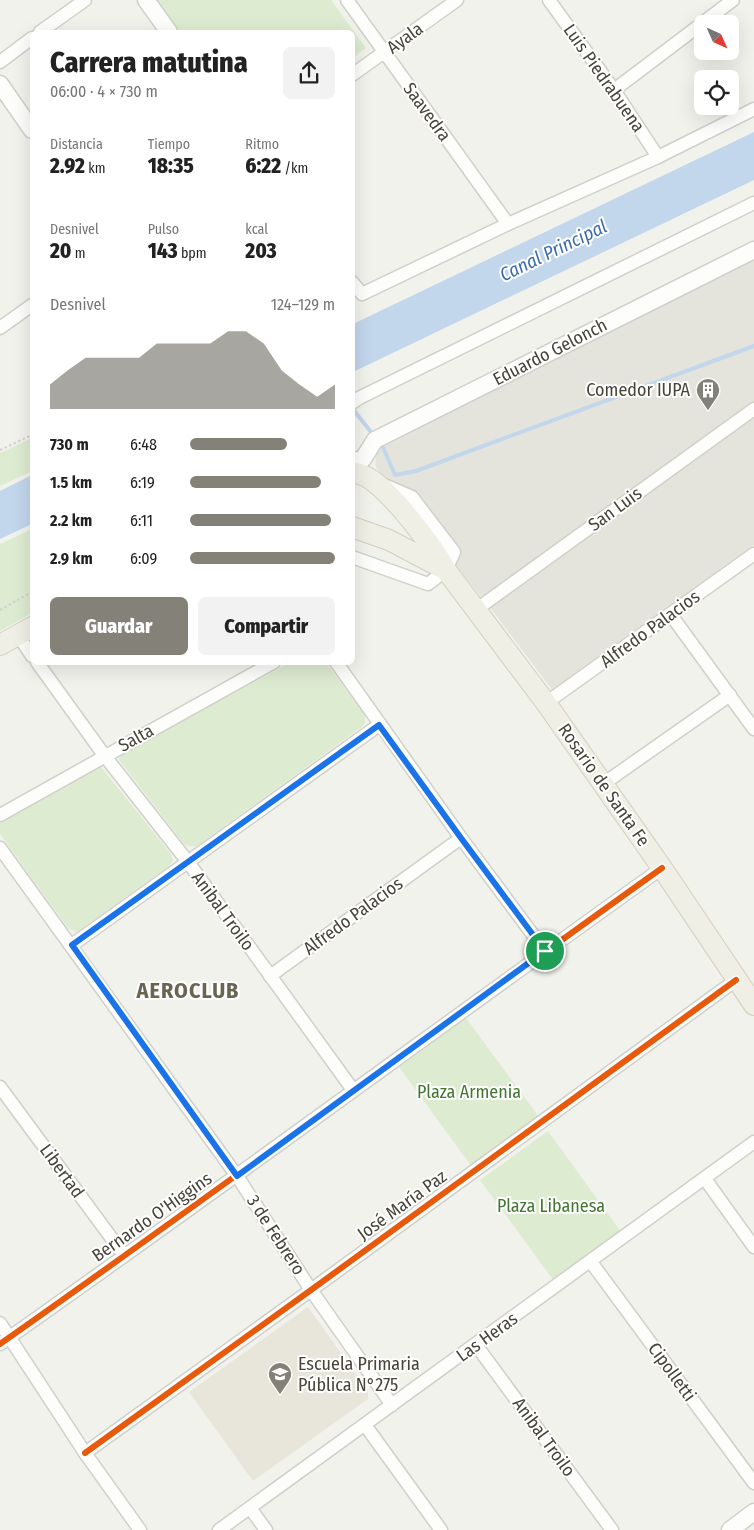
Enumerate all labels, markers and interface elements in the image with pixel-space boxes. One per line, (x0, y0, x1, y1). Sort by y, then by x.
north arrow (694, 15, 739, 60)
map controls (694, 15, 739, 115)
street label: Ayala (383, 17, 428, 58)
street label: Luis Piedrabuena (559, 20, 649, 136)
text: Carrera matutina (50, 46, 248, 79)
button: share (283, 47, 335, 99)
button: locate (694, 70, 739, 115)
street label: Saavedra (398, 78, 456, 146)
text: 06:00 · 4 × 730 m (50, 82, 158, 101)
text: Distancia (50, 136, 103, 153)
text: Tiempo (148, 136, 190, 153)
text: Ritmo (245, 136, 279, 153)
text: 2.92 (50, 153, 85, 179)
text: 18:35 (148, 153, 194, 179)
text: 6:22 (245, 153, 281, 179)
text: km (85, 160, 106, 177)
text: /km (281, 160, 308, 177)
water label: Canal Principal (496, 215, 611, 286)
text: Desnivel (50, 221, 99, 238)
text: Pulso (148, 221, 179, 238)
text: kcal (245, 221, 268, 238)
text: 20 (50, 238, 72, 264)
text: 143 (148, 238, 178, 264)
text: 203 (245, 238, 277, 264)
text: m (72, 245, 86, 262)
text: bpm (178, 245, 207, 262)
text: Desnivel (50, 295, 106, 314)
text: 124–129 m (271, 295, 335, 314)
street label: Eduardo Gelonch (489, 314, 611, 390)
building icon: Comedor IUPA (695, 377, 721, 411)
place label: Comedor IUPA (586, 379, 691, 401)
text: 730 m (50, 435, 89, 454)
text: 6:48 (130, 435, 157, 454)
text: 1.5 km (50, 473, 92, 492)
text: 6:19 (130, 473, 155, 492)
street label: San Luis (584, 482, 646, 536)
text: 2.2 km (50, 511, 92, 530)
text: 6:11 (130, 511, 153, 530)
text: 2.9 km (50, 549, 93, 568)
text: 6:09 (130, 549, 157, 568)
street label: Alfredo Palacios (596, 585, 704, 673)
button: Guardar (50, 597, 188, 655)
button: Compartir (198, 597, 335, 655)
street label: Salta (115, 719, 158, 757)
street label: Rosario de Santa Fe (553, 719, 655, 851)
street label: Anibal Troilo (187, 867, 259, 955)
street label: Alfredo Palacios (299, 872, 407, 960)
pin (524, 930, 566, 972)
icon: arrive (531, 937, 559, 965)
district label: AEROCLUB (136, 977, 239, 1004)
park label: Plaza Armenia (417, 1081, 521, 1103)
street label: Libertad (35, 1140, 89, 1202)
street label: José María Paz (353, 1165, 451, 1245)
street label: Bernardo O'Higgins (88, 1167, 217, 1267)
street label: 3 de Febrero (242, 1191, 310, 1279)
park label: Plaza Libanesa (497, 1195, 605, 1217)
street label: Las Heras (452, 1307, 522, 1367)
street label: Cipolletti (643, 1338, 701, 1406)
place label: Escuela Primaria Pública N°275 (298, 1353, 420, 1396)
school or university icon: Escuela Primaria Pública N°275 (267, 1361, 293, 1395)
street label: Anibal Troilo (508, 1393, 580, 1481)

